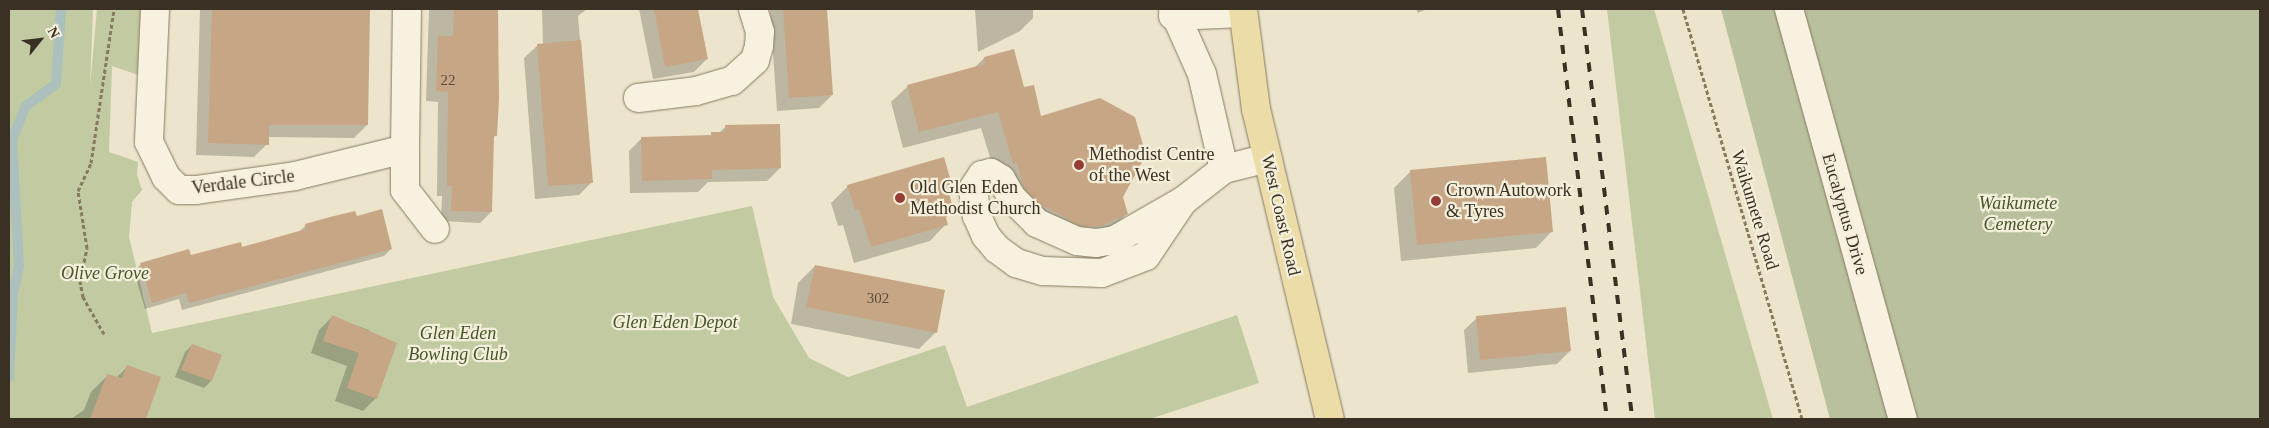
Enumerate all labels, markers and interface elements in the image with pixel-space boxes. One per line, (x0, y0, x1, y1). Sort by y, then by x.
north arrow (15, 15, 65, 65)
text: N (45, 24, 63, 41)
house number: 22 (440, 72, 456, 90)
place label: Methodist Centre of the West (1089, 144, 1214, 186)
street label: Waikumete Road (1727, 148, 1783, 272)
street label: Eucalyptus Drive (1817, 151, 1873, 277)
street label: West Coast Road (1257, 152, 1305, 278)
marker: Methodist Centre of the West (1073, 159, 1085, 171)
street label: Verdale Circle (190, 165, 296, 199)
place label: Old Glen Eden Methodist Church (910, 177, 1040, 220)
place label: Crown Autowork & Tyres (1446, 180, 1572, 222)
marker: Old Glen Eden Methodist Church (894, 192, 906, 204)
park label: Waikumete Cemetery (1979, 193, 2057, 235)
marker: Crown Autowork & Tyres (1430, 195, 1442, 207)
park label: Olive Grove (61, 262, 149, 284)
house number: 302 (867, 290, 889, 308)
park label: Glen Eden Depot (613, 311, 737, 333)
park label: Glen Eden Bowling Club (408, 323, 508, 366)

